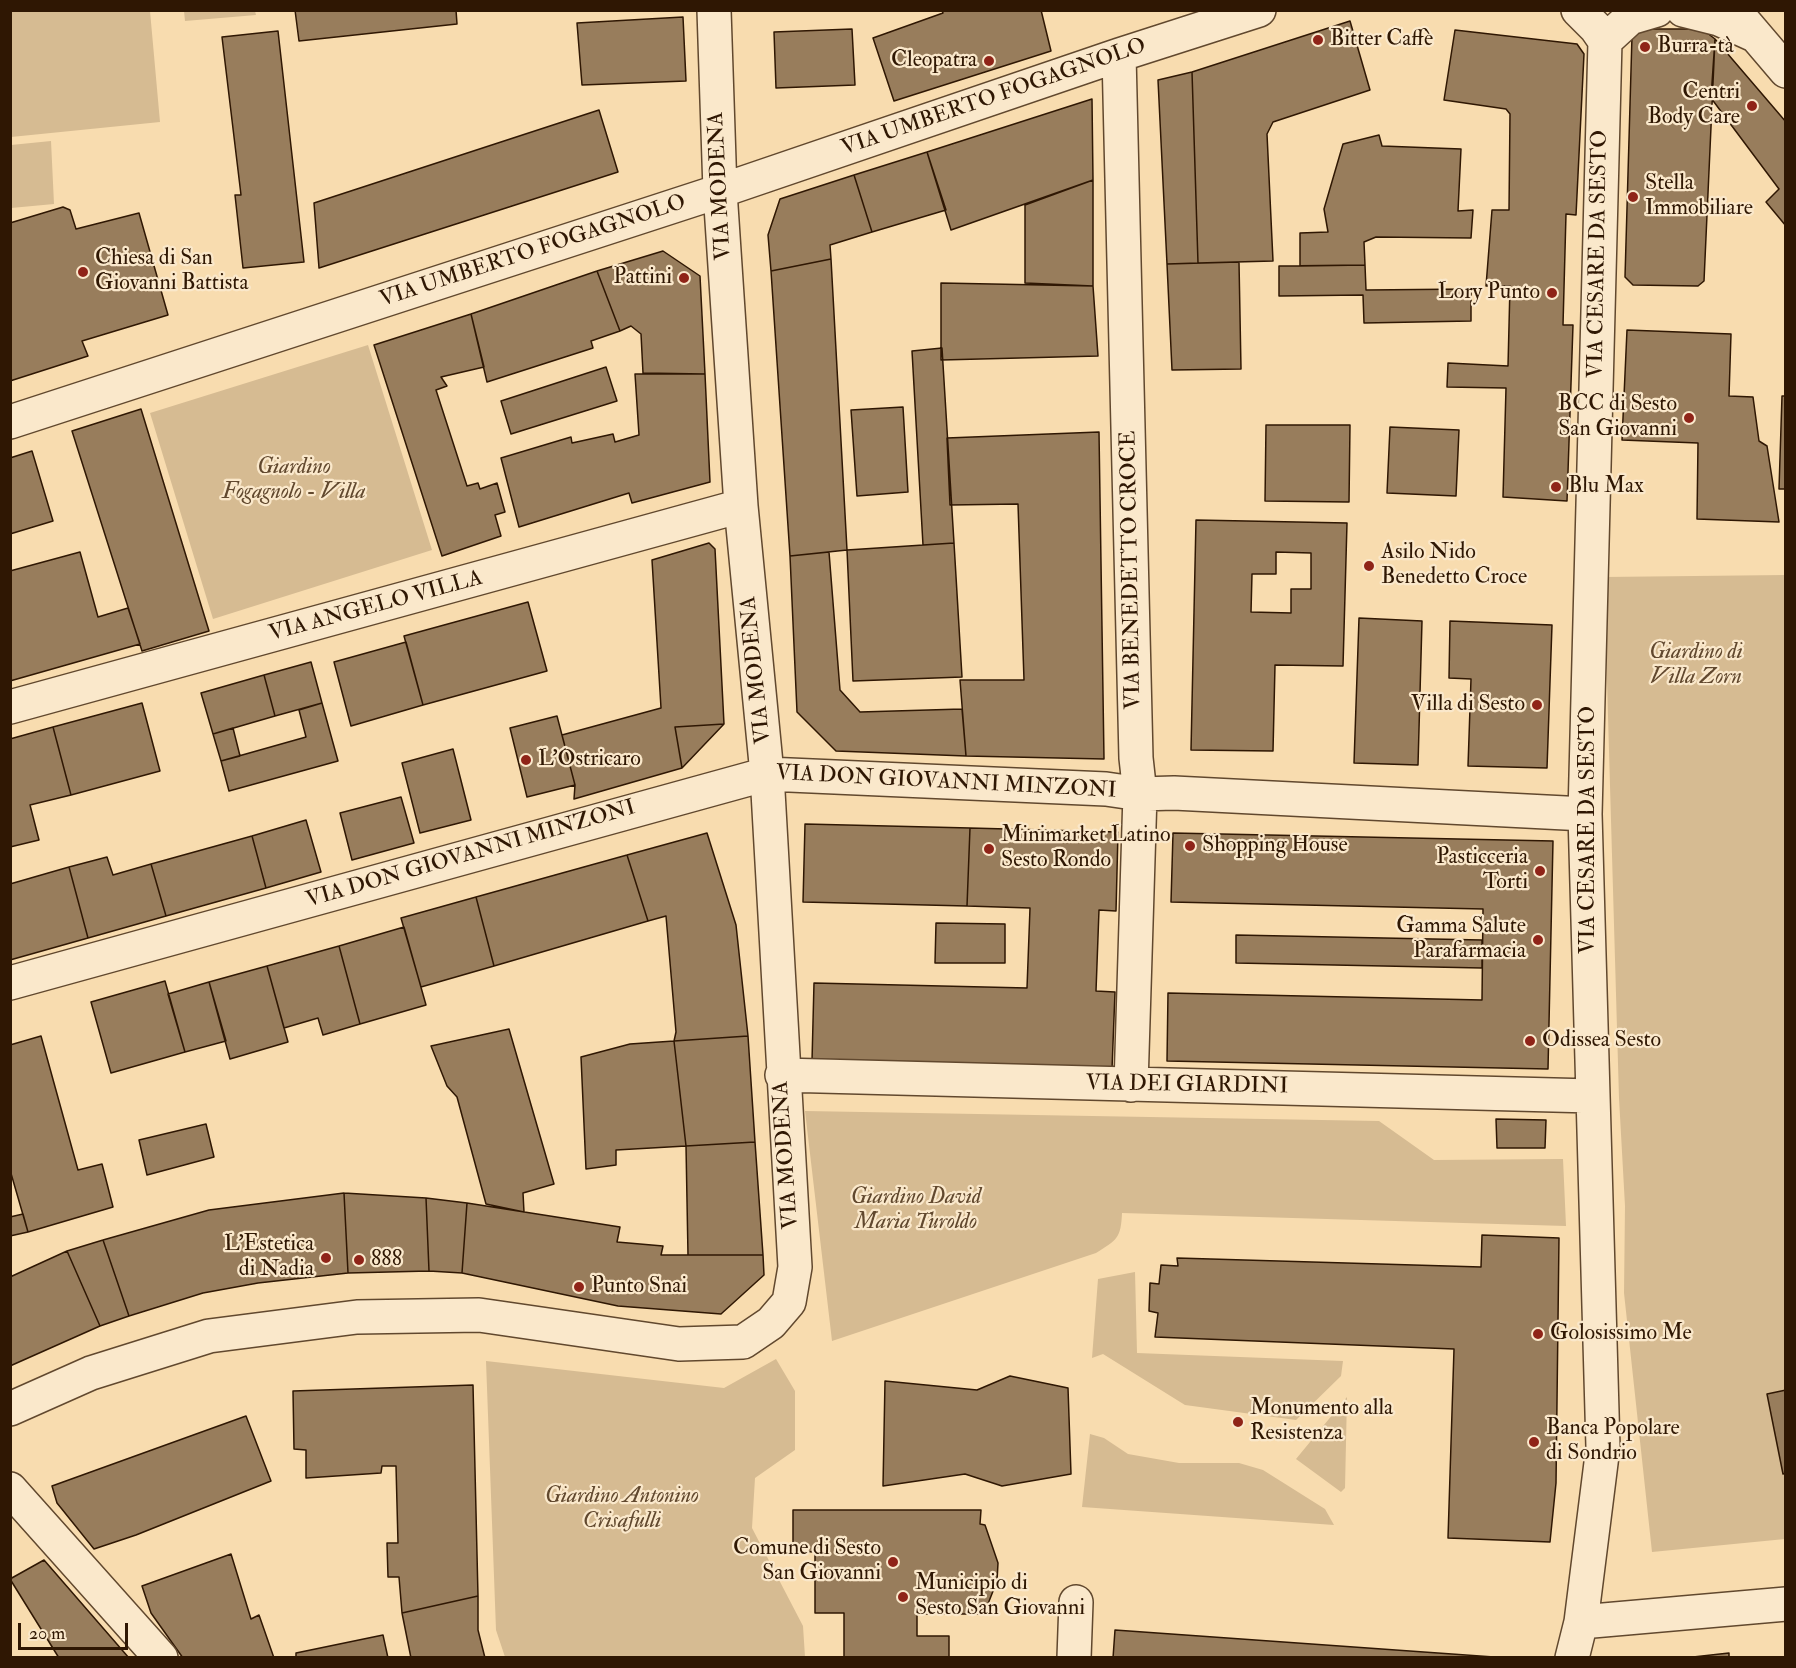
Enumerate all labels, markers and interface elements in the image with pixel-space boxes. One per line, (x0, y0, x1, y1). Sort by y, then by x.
place label: Bitter Caffè (1330, 27, 1433, 53)
street label: VIA UMBERTO FOGAGNOLO (838, 33, 1150, 163)
marker: Bitter Caffè (1311, 33, 1325, 47)
place label: Burra-tà (1657, 34, 1734, 60)
marker: Burra-tà (1638, 40, 1652, 54)
place label: Cleopatra (891, 48, 977, 74)
marker: Cleopatra (982, 54, 996, 68)
place label: Centri Body Care (1647, 80, 1740, 132)
marker: Centri Body Care (1745, 99, 1759, 113)
street label: VIA MODENA (704, 111, 738, 261)
street label: VIA CESARE DA SESTO (1584, 130, 1614, 378)
place label: Stella Immobiliare (1645, 171, 1753, 222)
street label: VIA UMBERTO FOGAGNOLO (377, 190, 689, 314)
marker: Stella Immobiliare (1626, 190, 1640, 204)
place label: Chiesa di San Giovanni Battista (95, 246, 249, 298)
marker: Chiesa di San Giovanni Battista (76, 265, 90, 279)
place label: Pattini (613, 265, 672, 291)
marker: Pattini (677, 271, 691, 285)
place label: Lory Punto (1438, 280, 1540, 306)
marker: Lory Punto (1545, 286, 1559, 300)
place label: BCC di Sesto San Giovanni (1558, 392, 1677, 444)
marker: BCC di Sesto San Giovanni (1682, 411, 1696, 425)
street label: VIA BENEDETTO CROCE (1116, 430, 1148, 710)
park label: Giardino Fogagnolo - Villa (222, 455, 366, 506)
place label: Blu Max (1568, 474, 1644, 500)
marker: Blu Max (1549, 480, 1563, 494)
place label: Asilo Nido Benedetto Croce (1381, 540, 1527, 592)
marker: Asilo Nido Benedetto Croce (1362, 559, 1376, 573)
street label: VIA ANGELO VILLA (266, 566, 486, 648)
street label: VIA MODENA (736, 595, 778, 745)
park label: Giardino di Villa Zorn (1649, 640, 1743, 692)
place label: Villa di Sesto (1411, 692, 1525, 718)
marker: Villa di Sesto (1530, 698, 1544, 712)
street label: VIA CESARE DA SESTO (1576, 706, 1602, 954)
place label: L'Ostricaro (538, 747, 641, 773)
marker: L'Ostricaro (519, 753, 533, 767)
street label: VIA DON GIOVANNI MINZONI (775, 761, 1117, 805)
street label: VIA DON GIOVANNI MINZONI (303, 795, 639, 915)
place label: Minimarket Latino Sesto Rondo (1001, 823, 1171, 874)
place label: Shopping House (1202, 833, 1348, 859)
marker: Shopping House (1183, 839, 1197, 853)
marker: Minimarket Latino Sesto Rondo (982, 842, 996, 856)
place label: Pasticceria Torti (1436, 845, 1528, 896)
marker: Pasticceria Torti (1533, 864, 1547, 878)
place label: Gamma Salute Parafarmacia (1396, 914, 1526, 966)
marker: Gamma Salute Parafarmacia (1531, 933, 1545, 947)
place label: Odissea Sesto (1542, 1028, 1661, 1054)
marker: Odissea Sesto (1523, 1034, 1537, 1048)
street label: VIA DEI GIARDINI (1086, 1071, 1288, 1101)
street label: VIA MODENA (769, 1080, 805, 1230)
park label: Giardino David Maria Turoldo (851, 1185, 981, 1236)
place label: L'Estetica di Nadia (224, 1232, 314, 1284)
place label: 888 (371, 1247, 402, 1273)
marker: L'Estetica di Nadia (319, 1251, 333, 1265)
marker: 888 (352, 1253, 366, 1267)
place label: Punto Snai (591, 1274, 687, 1300)
marker: Punto Snai (572, 1280, 586, 1294)
place label: Golosissimo Me (1550, 1321, 1692, 1347)
marker: Golosissimo Me (1531, 1327, 1545, 1341)
place label: Monumento alla Resistenza (1250, 1396, 1393, 1448)
marker: Monumento alla Resistenza (1231, 1415, 1245, 1429)
place label: Banca Popolare di Sondrio (1546, 1416, 1680, 1468)
marker: Banca Popolare di Sondrio (1527, 1435, 1541, 1449)
park label: Giardino Antonino Crisafulli (545, 1484, 699, 1536)
place label: Comune di Sesto San Giovanni (733, 1536, 881, 1588)
marker: Comune di Sesto San Giovanni (886, 1555, 900, 1569)
place label: Municipio di Sesto San Giovanni (915, 1571, 1085, 1622)
marker: Municipio di Sesto San Giovanni (896, 1590, 910, 1604)
scale bar (21, 1611, 130, 1649)
text: 20 m (29, 1622, 65, 1645)

